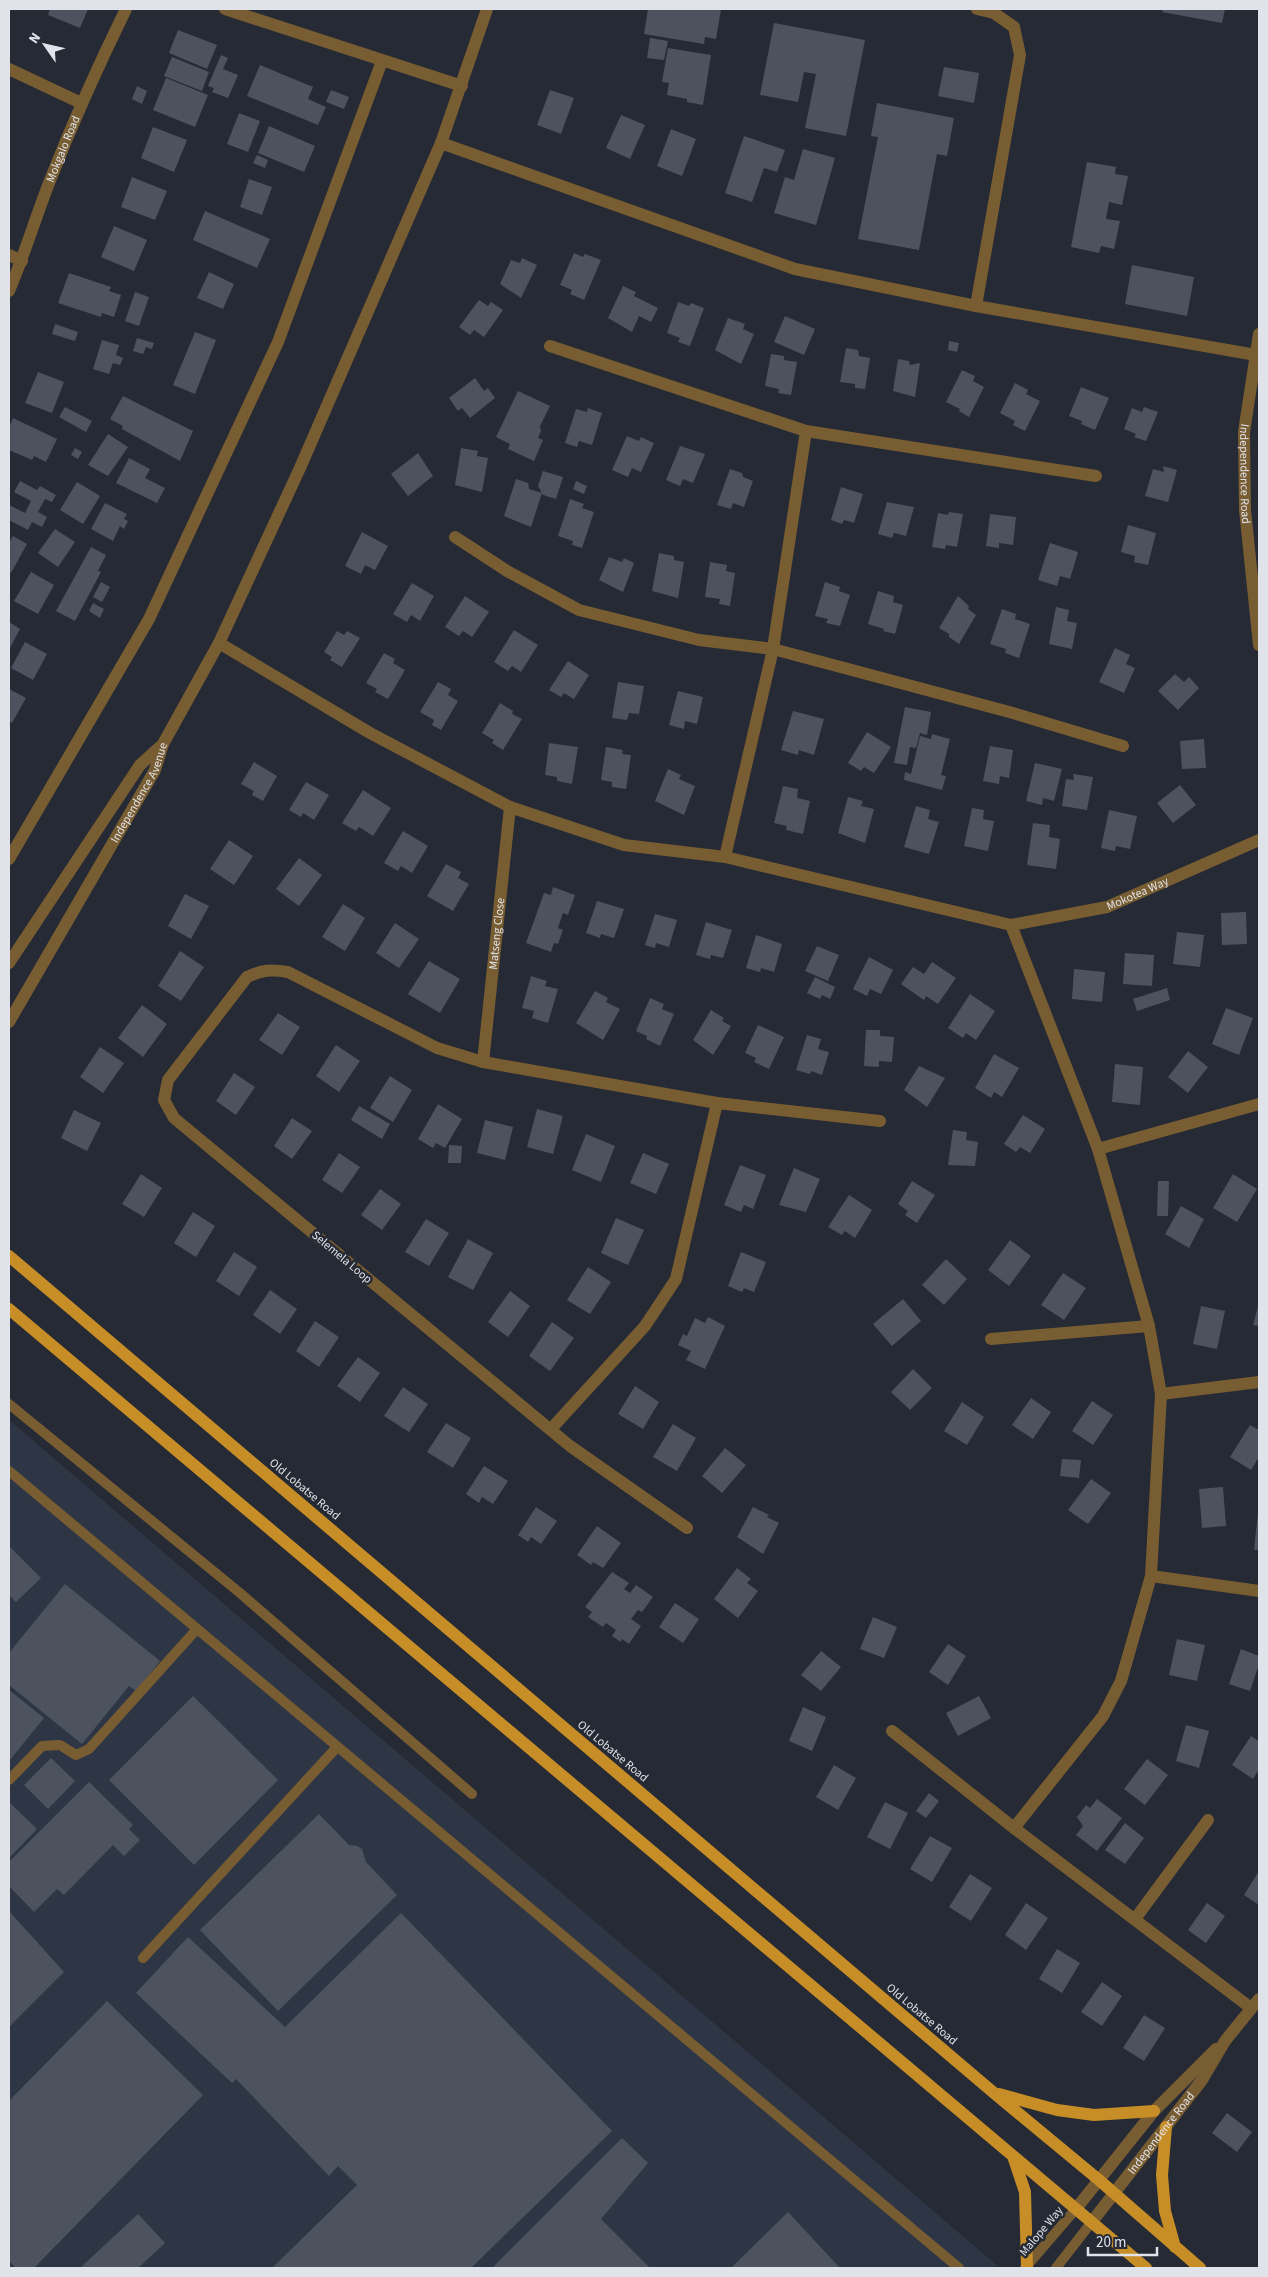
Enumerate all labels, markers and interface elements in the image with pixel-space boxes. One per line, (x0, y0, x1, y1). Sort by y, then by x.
north arrow (20, 20, 70, 70)
text: N (24, 29, 46, 48)
street label: Mokgalo Road (42, 113, 85, 185)
street label: Independence Road (1235, 423, 1254, 525)
street label: Independence Avenue (107, 740, 172, 846)
street label: Mokotea Way (1104, 873, 1172, 915)
street label: Matseng Close (485, 897, 509, 970)
street label: Selemela Loop (308, 1227, 376, 1288)
street label: Old Lobatse Road (266, 1455, 344, 1524)
street label: Old Lobatse Road (574, 1717, 652, 1786)
street label: Old Lobatse Road (883, 1980, 961, 2049)
street label: Independence Road (1124, 2088, 1199, 2178)
street label: Malope Way (1016, 2202, 1068, 2260)
scale bar (1088, 2224, 1157, 2256)
text: 20 m (1096, 2232, 1126, 2253)

